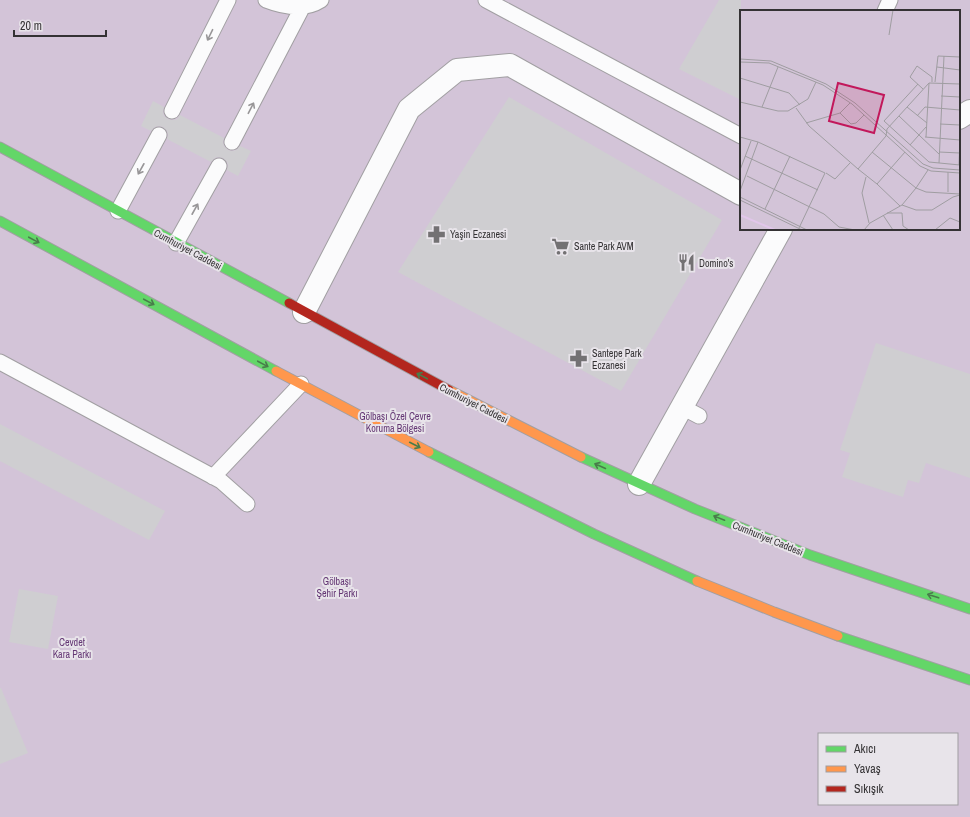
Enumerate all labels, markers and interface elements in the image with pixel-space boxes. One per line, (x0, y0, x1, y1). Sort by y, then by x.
inset map (740, 10, 960, 230)
scale bar (14, 12, 106, 38)
text: 20 m (20, 18, 42, 34)
one-way arrow (206, 29, 213, 41)
one-way arrow (247, 102, 255, 114)
one-way arrow (136, 163, 144, 175)
one-way arrow (192, 203, 199, 215)
pharmacy icon: Yaşin Eczanesi (427, 224, 447, 244)
street label: Cumhuriyet Caddesi (152, 226, 224, 273)
place label: Yaşin Eczanesi (450, 228, 506, 241)
one-way arrow (28, 236, 40, 244)
supermarket icon: Sante Park AVM (551, 236, 571, 256)
place label: Sante Park AVM (574, 240, 634, 253)
restaurant icon: Domino's (676, 253, 696, 273)
place label: Domino's (699, 257, 733, 270)
one-way arrow (142, 298, 154, 306)
place label: Santepe Park Eczanesi (592, 347, 643, 372)
pharmacy icon: Santepe Park Eczanesi (569, 349, 589, 369)
one-way arrow (257, 360, 269, 368)
one-way arrow (416, 371, 428, 379)
street label: Cumhuriyet Caddesi (437, 381, 510, 426)
park label: Gölbaşı Özel Çevre Koruma Bölgesi (359, 410, 431, 435)
one-way arrow (408, 441, 420, 449)
one-way arrow (594, 462, 606, 469)
one-way arrow (713, 514, 725, 522)
street label: Cumhuriyet Caddesi (731, 518, 805, 559)
park label: Gölbaşı Şehir Parkı (316, 575, 358, 600)
one-way arrow (927, 592, 939, 600)
park label: Cevdet Kara Parkı (53, 636, 91, 661)
legend (818, 733, 958, 805)
text: Akıcı (853, 741, 876, 757)
text: Yavaş (854, 761, 881, 777)
text: Sıkışık (854, 781, 884, 797)

